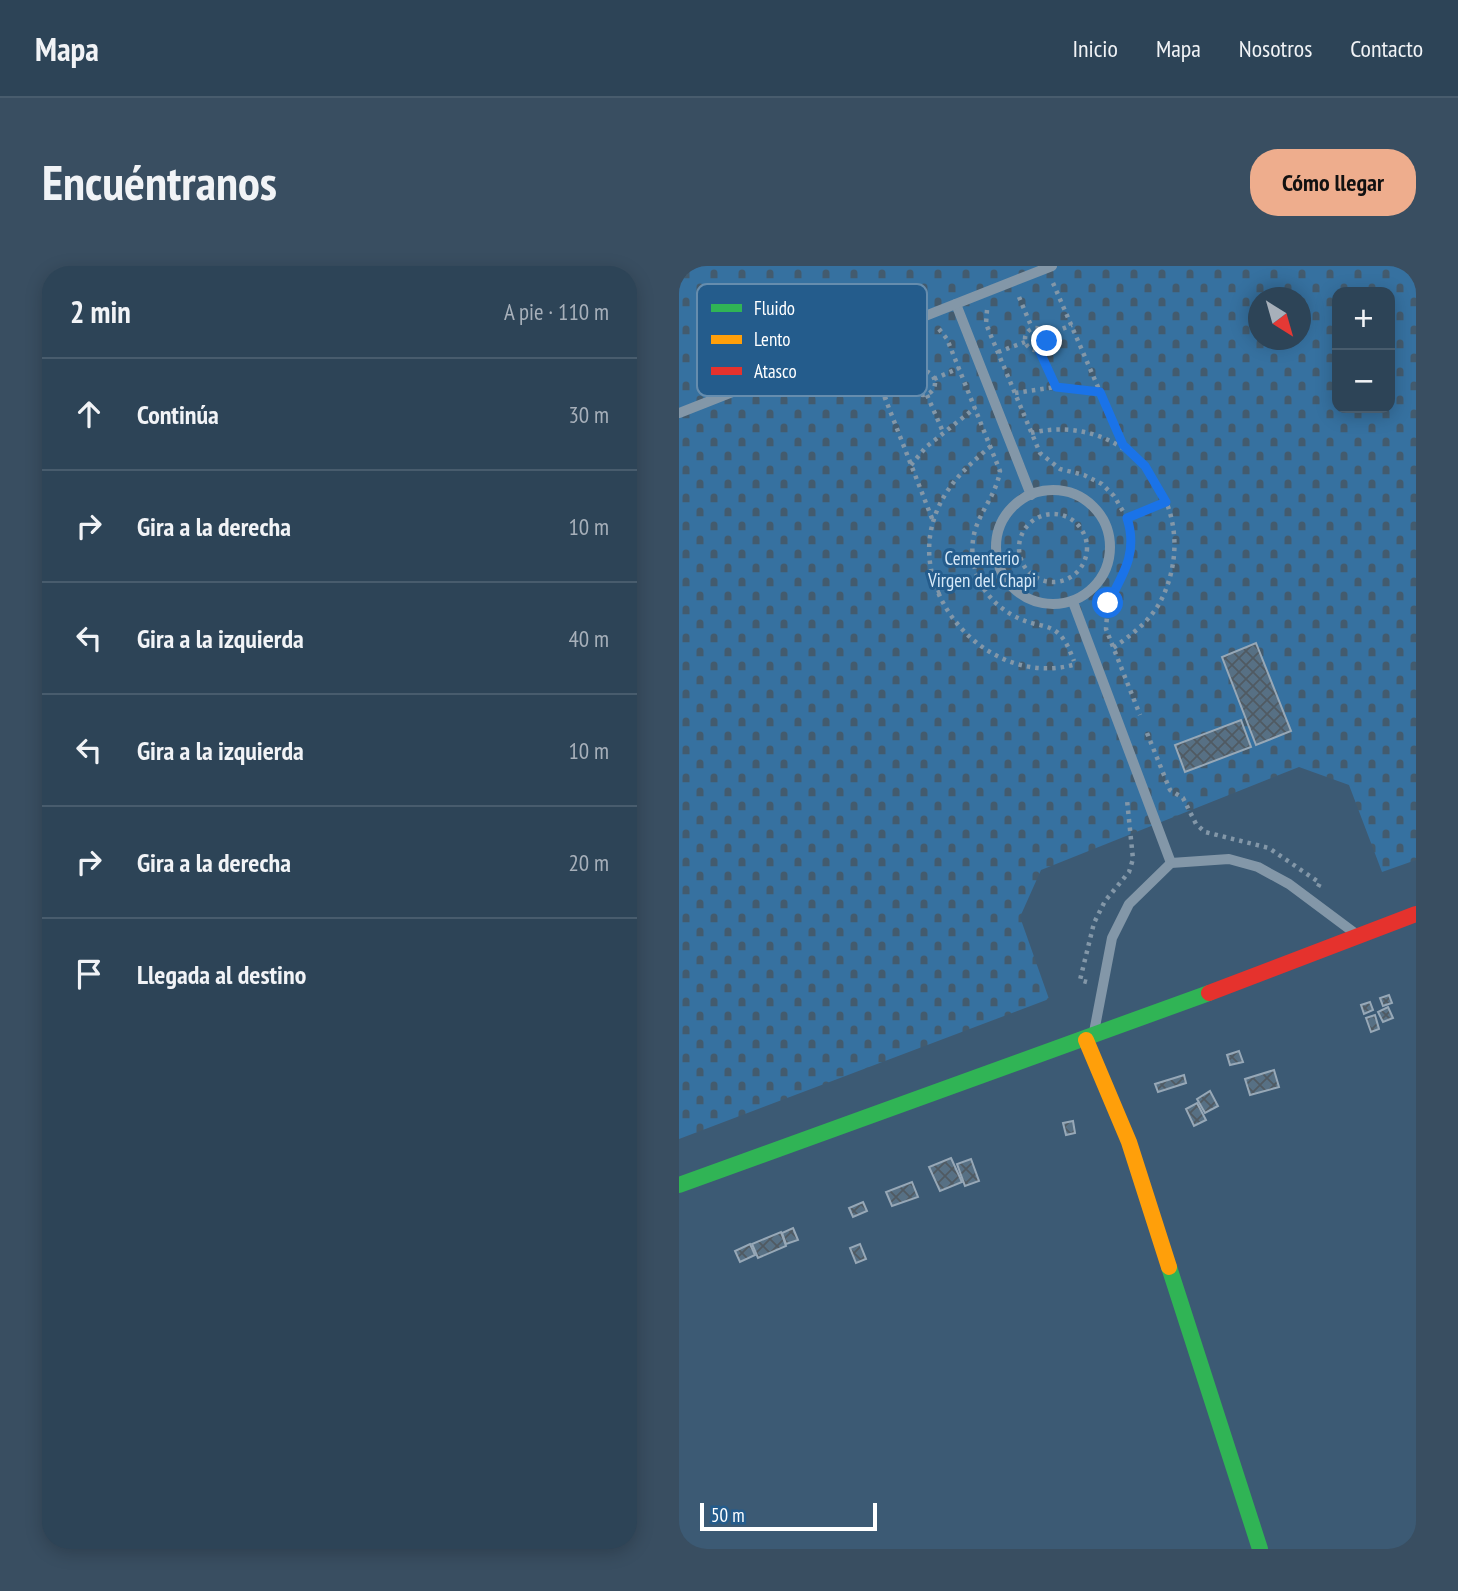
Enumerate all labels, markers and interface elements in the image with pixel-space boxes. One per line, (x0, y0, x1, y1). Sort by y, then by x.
text: Mapa (35, 27, 99, 70)
text: Inicio (1072, 33, 1118, 64)
text: Mapa (1156, 33, 1201, 64)
text: Nosotros (1239, 33, 1312, 64)
text: Contacto (1350, 33, 1423, 64)
button: Cómo llegar (1250, 149, 1416, 216)
text: Encuéntranos (42, 150, 277, 214)
legend (697, 284, 927, 396)
north arrow (1248, 287, 1311, 350)
map controls (1332, 287, 1395, 413)
button: + (1332, 287, 1395, 350)
text: 2 min (70, 292, 131, 331)
text: Fluido (754, 296, 795, 320)
text: A pie · 110 m (504, 297, 609, 326)
route end (1031, 325, 1062, 356)
text: Lento (754, 327, 791, 351)
button: − (1332, 350, 1395, 413)
text: Atasco (754, 359, 797, 383)
icon: ahead (70, 395, 108, 433)
text: Continúa (137, 398, 219, 431)
text: 30 m (568, 400, 609, 429)
icon: right (70, 507, 108, 545)
text: Gira a la derecha (137, 510, 291, 543)
text: 10 m (568, 512, 609, 541)
park label: Cementerio Virgen del Chapi (927, 546, 1036, 592)
route start (1092, 587, 1123, 618)
icon: left (70, 619, 108, 657)
text: Gira a la izquierda (137, 622, 304, 655)
text: 40 m (568, 624, 609, 653)
icon: left (70, 731, 108, 769)
text: Gira a la izquierda (137, 734, 304, 767)
text: 10 m (568, 736, 609, 765)
icon: right (70, 843, 108, 881)
text: Gira a la derecha (137, 846, 291, 879)
text: 20 m (568, 848, 609, 877)
icon: arrive (70, 955, 108, 993)
text: Llegada al destino (137, 958, 306, 991)
scale bar (700, 1500, 877, 1532)
text: 50 m (711, 1503, 745, 1527)

